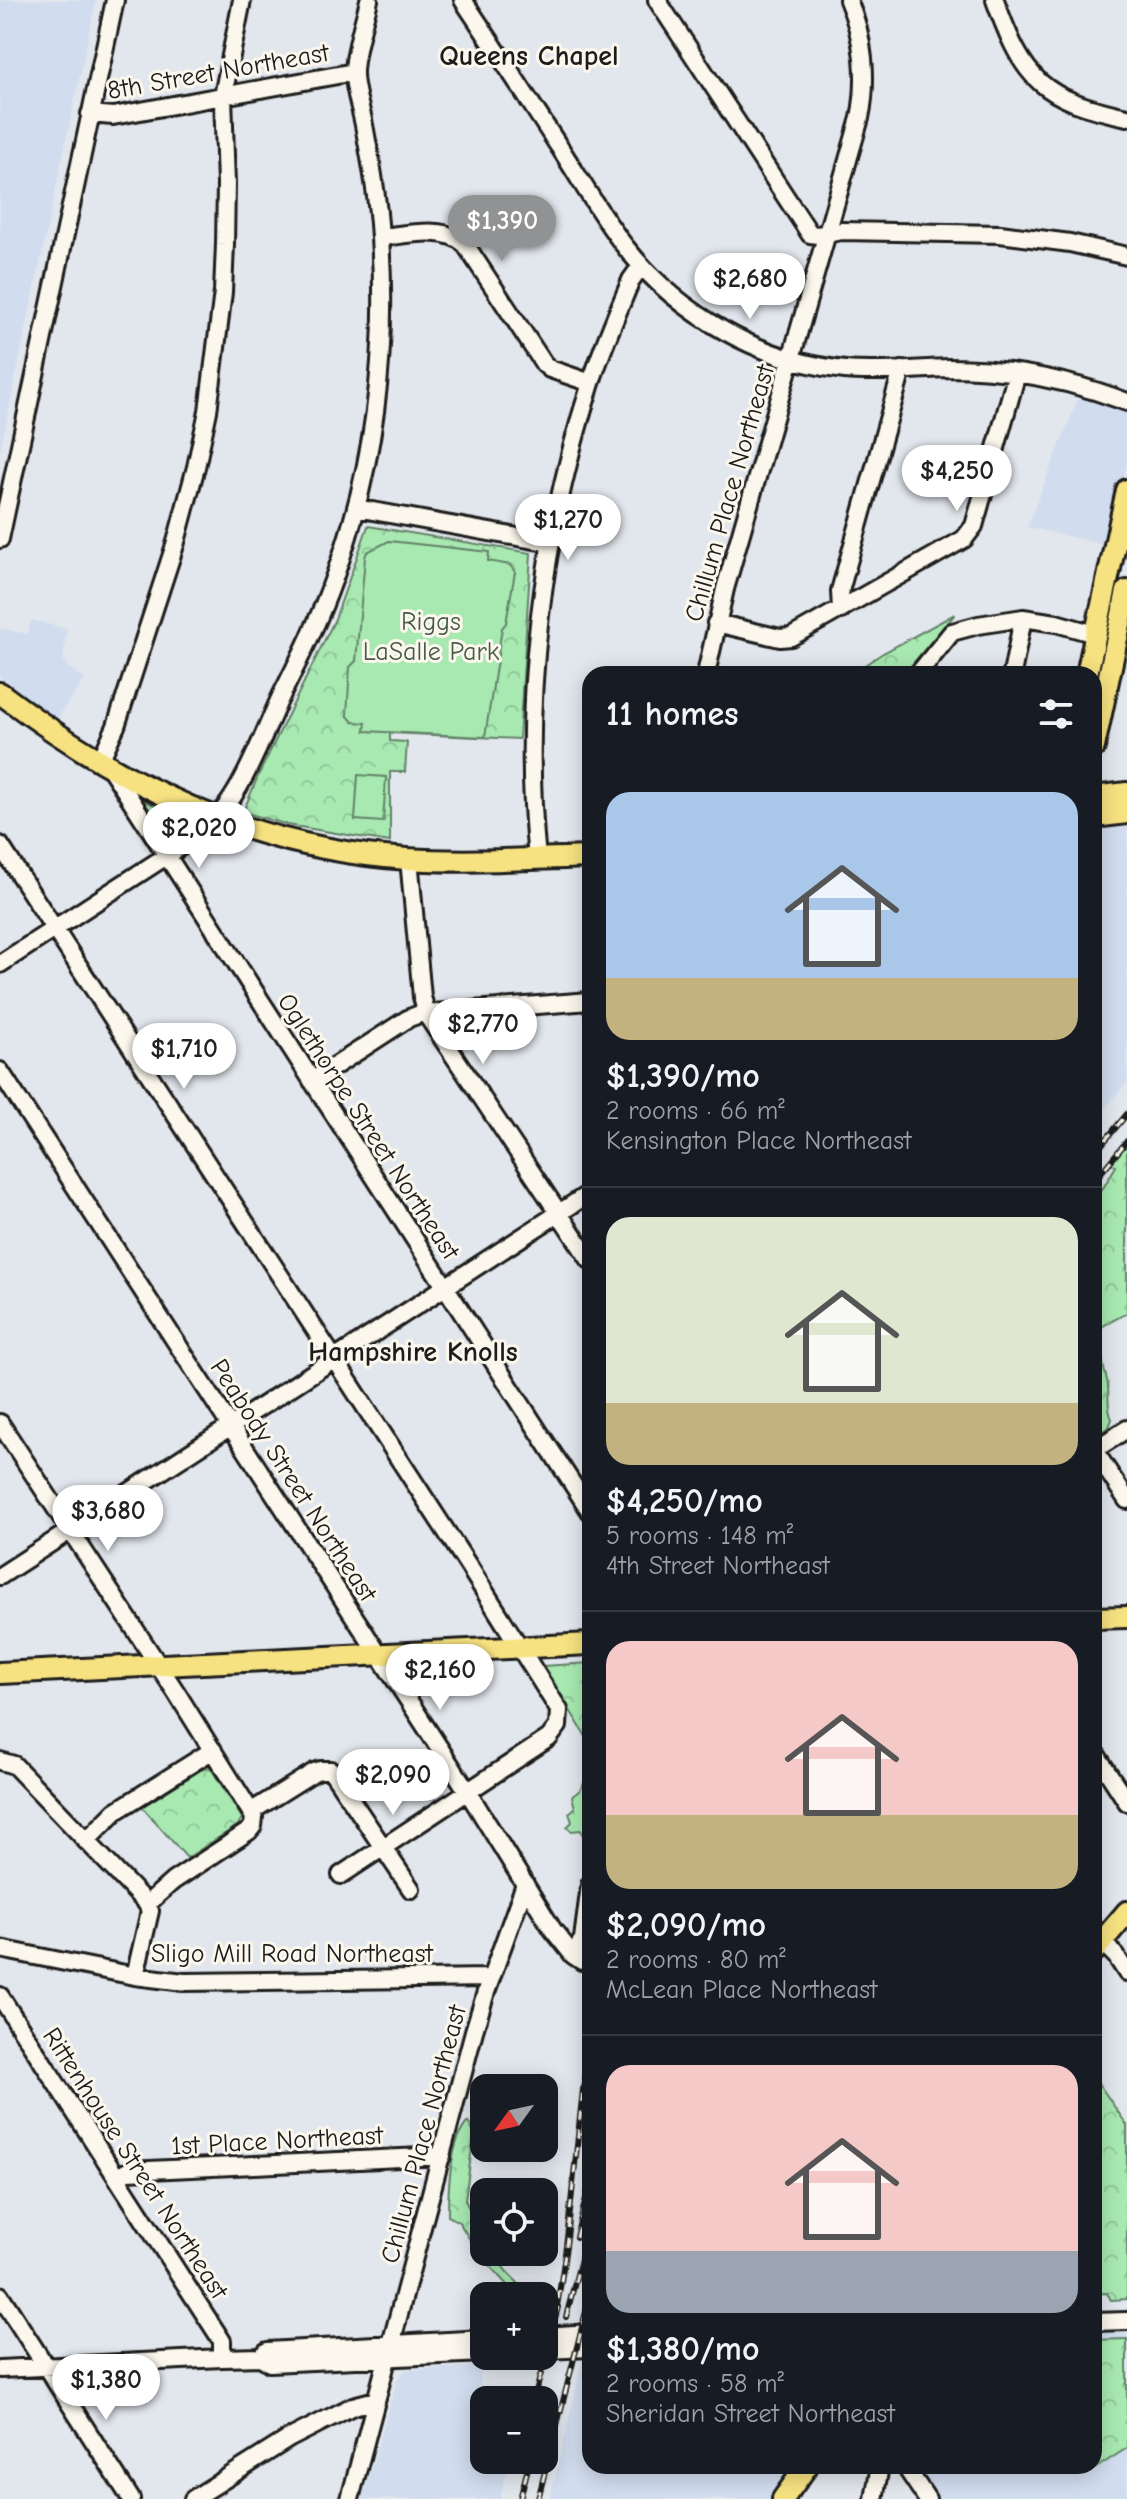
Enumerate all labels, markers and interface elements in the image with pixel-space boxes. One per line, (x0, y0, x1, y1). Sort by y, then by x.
street label: 8th Street Northeast (105, 37, 333, 106)
district label: Queens Chapel (439, 40, 619, 72)
pin: $1,390 (437, 195, 567, 263)
text: $1,390 (466, 206, 538, 236)
pin: $2,680 (685, 253, 815, 321)
text: $2,680 (712, 264, 788, 294)
street label: Chillum Place Northeast (679, 360, 781, 625)
pin: $4,250 (892, 445, 1022, 513)
text: $4,250 (920, 456, 994, 486)
pin: $1,270 (503, 494, 633, 562)
text: $1,270 (533, 505, 603, 535)
park label: Riggs LaSalle Park (363, 607, 500, 667)
icon: filters (1034, 692, 1078, 736)
text: 11 homes (606, 694, 739, 734)
pin: $2,020 (134, 802, 264, 870)
text: $2,020 (161, 813, 237, 843)
icon: home (770, 844, 914, 988)
street label: Oglethorpe Street Northeast (271, 988, 466, 1267)
pin: $2,770 (418, 998, 548, 1066)
text: $2,770 (447, 1009, 519, 1039)
pin: $1,710 (119, 1023, 249, 1091)
text: $1,710 (150, 1034, 218, 1064)
text: $1,390/mo (606, 1056, 760, 1096)
text: 2 rooms · 66 m² (606, 1096, 785, 1126)
text: Kensington Place Northeast (606, 1126, 912, 1156)
icon: home (770, 1269, 914, 1413)
district label: Hampshire Knolls (308, 1336, 518, 1368)
street label: Peabody Street Northeast (204, 1354, 384, 1609)
text: $4,250/mo (606, 1481, 763, 1521)
pin: $3,680 (43, 1485, 173, 1553)
text: $3,680 (70, 1496, 146, 1526)
text: 5 rooms · 148 m² (606, 1521, 793, 1551)
text: 4th Street Northeast (606, 1551, 830, 1581)
pin: $2,160 (375, 1644, 505, 1712)
text: $2,160 (404, 1655, 476, 1685)
icon: home (770, 1693, 914, 1837)
pin: $2,090 (328, 1749, 458, 1817)
text: $2,090 (355, 1760, 431, 1790)
text: $2,090/mo (606, 1905, 766, 1945)
street label: Sligo Mill Road Northeast (151, 1939, 435, 1969)
text: 2 rooms · 80 m² (606, 1945, 786, 1975)
text: McLean Place Northeast (606, 1975, 878, 2005)
street label: Chillum Place Northeast (375, 2000, 473, 2267)
street label: Rittenhouse Street Northeast (36, 2022, 235, 2306)
north arrow (470, 2074, 558, 2162)
map controls (470, 2074, 558, 2474)
icon: home (770, 2117, 914, 2261)
street label: 1st Place Northeast (170, 2120, 385, 2162)
button: locate (470, 2178, 558, 2266)
button: + (470, 2282, 558, 2370)
text: $1,380/mo (606, 2329, 759, 2369)
pin: $1,380 (41, 2354, 171, 2422)
text: $1,380 (70, 2365, 142, 2395)
text: 2 rooms · 58 m² (606, 2369, 784, 2399)
button: − (470, 2386, 558, 2474)
text: Sheridan Street Northeast (606, 2399, 895, 2429)

